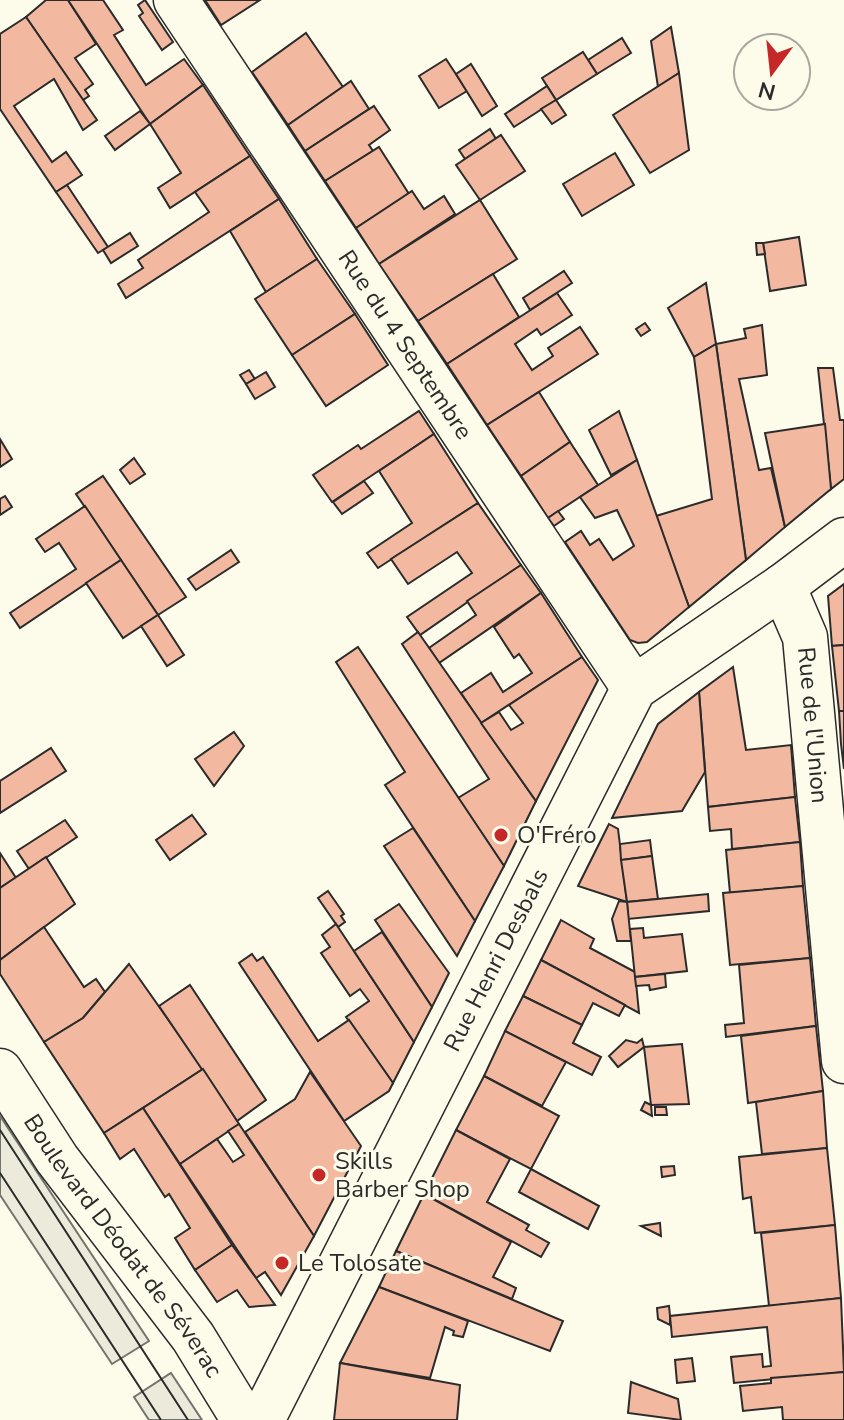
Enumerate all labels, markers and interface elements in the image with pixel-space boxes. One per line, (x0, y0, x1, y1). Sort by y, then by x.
north arrow (732, 32, 812, 112)
text: N (755, 74, 779, 107)
street label: Rue du 4 Septembre (331, 244, 480, 445)
street label: Rue de l'Union (790, 646, 836, 805)
place label: O'Fréro (517, 819, 597, 851)
marker: O'Fréro (492, 826, 510, 844)
street label: Rue Henri Desbals (436, 863, 556, 1057)
street label: Boulevard Déodat de Séverac (16, 1108, 230, 1383)
place label: Skills Barber Shop (335, 1145, 470, 1205)
marker: Skills Barber Shop (310, 1166, 328, 1184)
place label: Le Tolosate (298, 1247, 421, 1279)
marker: Le Tolosate (273, 1254, 291, 1272)

